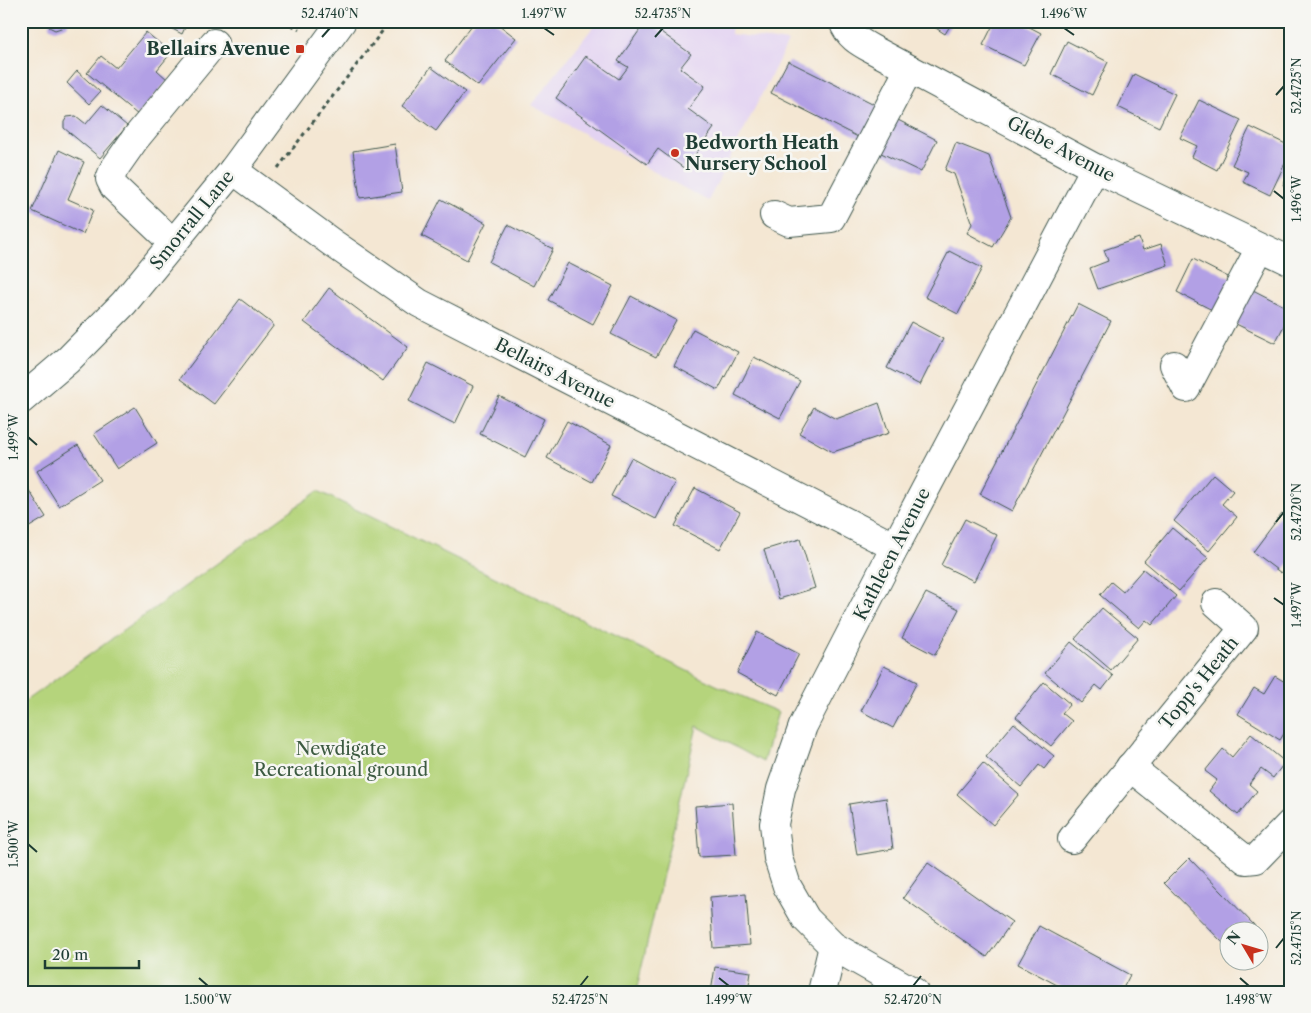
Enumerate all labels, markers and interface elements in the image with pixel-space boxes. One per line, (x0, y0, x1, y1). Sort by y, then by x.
text: 52.4740°N (301, 6, 359, 21)
text: 1.497°W (521, 6, 567, 21)
text: 52.4735°N (635, 6, 691, 21)
text: 1.496°W (1041, 6, 1088, 21)
place label: Bellairs Avenue (146, 38, 290, 60)
marker: Bellairs Avenue (294, 43, 306, 55)
text: 52.4725°N (1289, 58, 1304, 114)
street label: Glebe Avenue (1003, 111, 1119, 187)
place label: Bedworth Heath Nursery School (685, 132, 840, 175)
marker: Bedworth Heath Nursery School (669, 147, 681, 159)
street label: Smorrall Lane (145, 166, 239, 274)
text: 1.496°W (1289, 175, 1304, 222)
street label: Bellairs Avenue (491, 333, 619, 413)
text: 1.499°W (6, 413, 21, 460)
text: 52.4720°N (1289, 483, 1304, 541)
street label: Kathleen Avenue (849, 484, 935, 624)
text: 1.497°W (1289, 582, 1304, 628)
street label: Topp's Heath (1155, 632, 1243, 734)
park label: Newdigate Recreational ground (254, 738, 428, 781)
text: 1.500°W (6, 820, 21, 868)
text: 52.4715°N (1289, 910, 1304, 965)
north arrow (1218, 920, 1268, 970)
text: N (1223, 928, 1245, 948)
scale bar (45, 938, 139, 970)
text: 20 m (52, 945, 88, 964)
text: 1.500°W (184, 992, 232, 1007)
text: 52.4725°N (552, 992, 608, 1007)
text: 1.499°W (706, 992, 753, 1007)
text: 52.4720°N (884, 992, 942, 1007)
text: 1.498°W (1226, 992, 1273, 1007)

